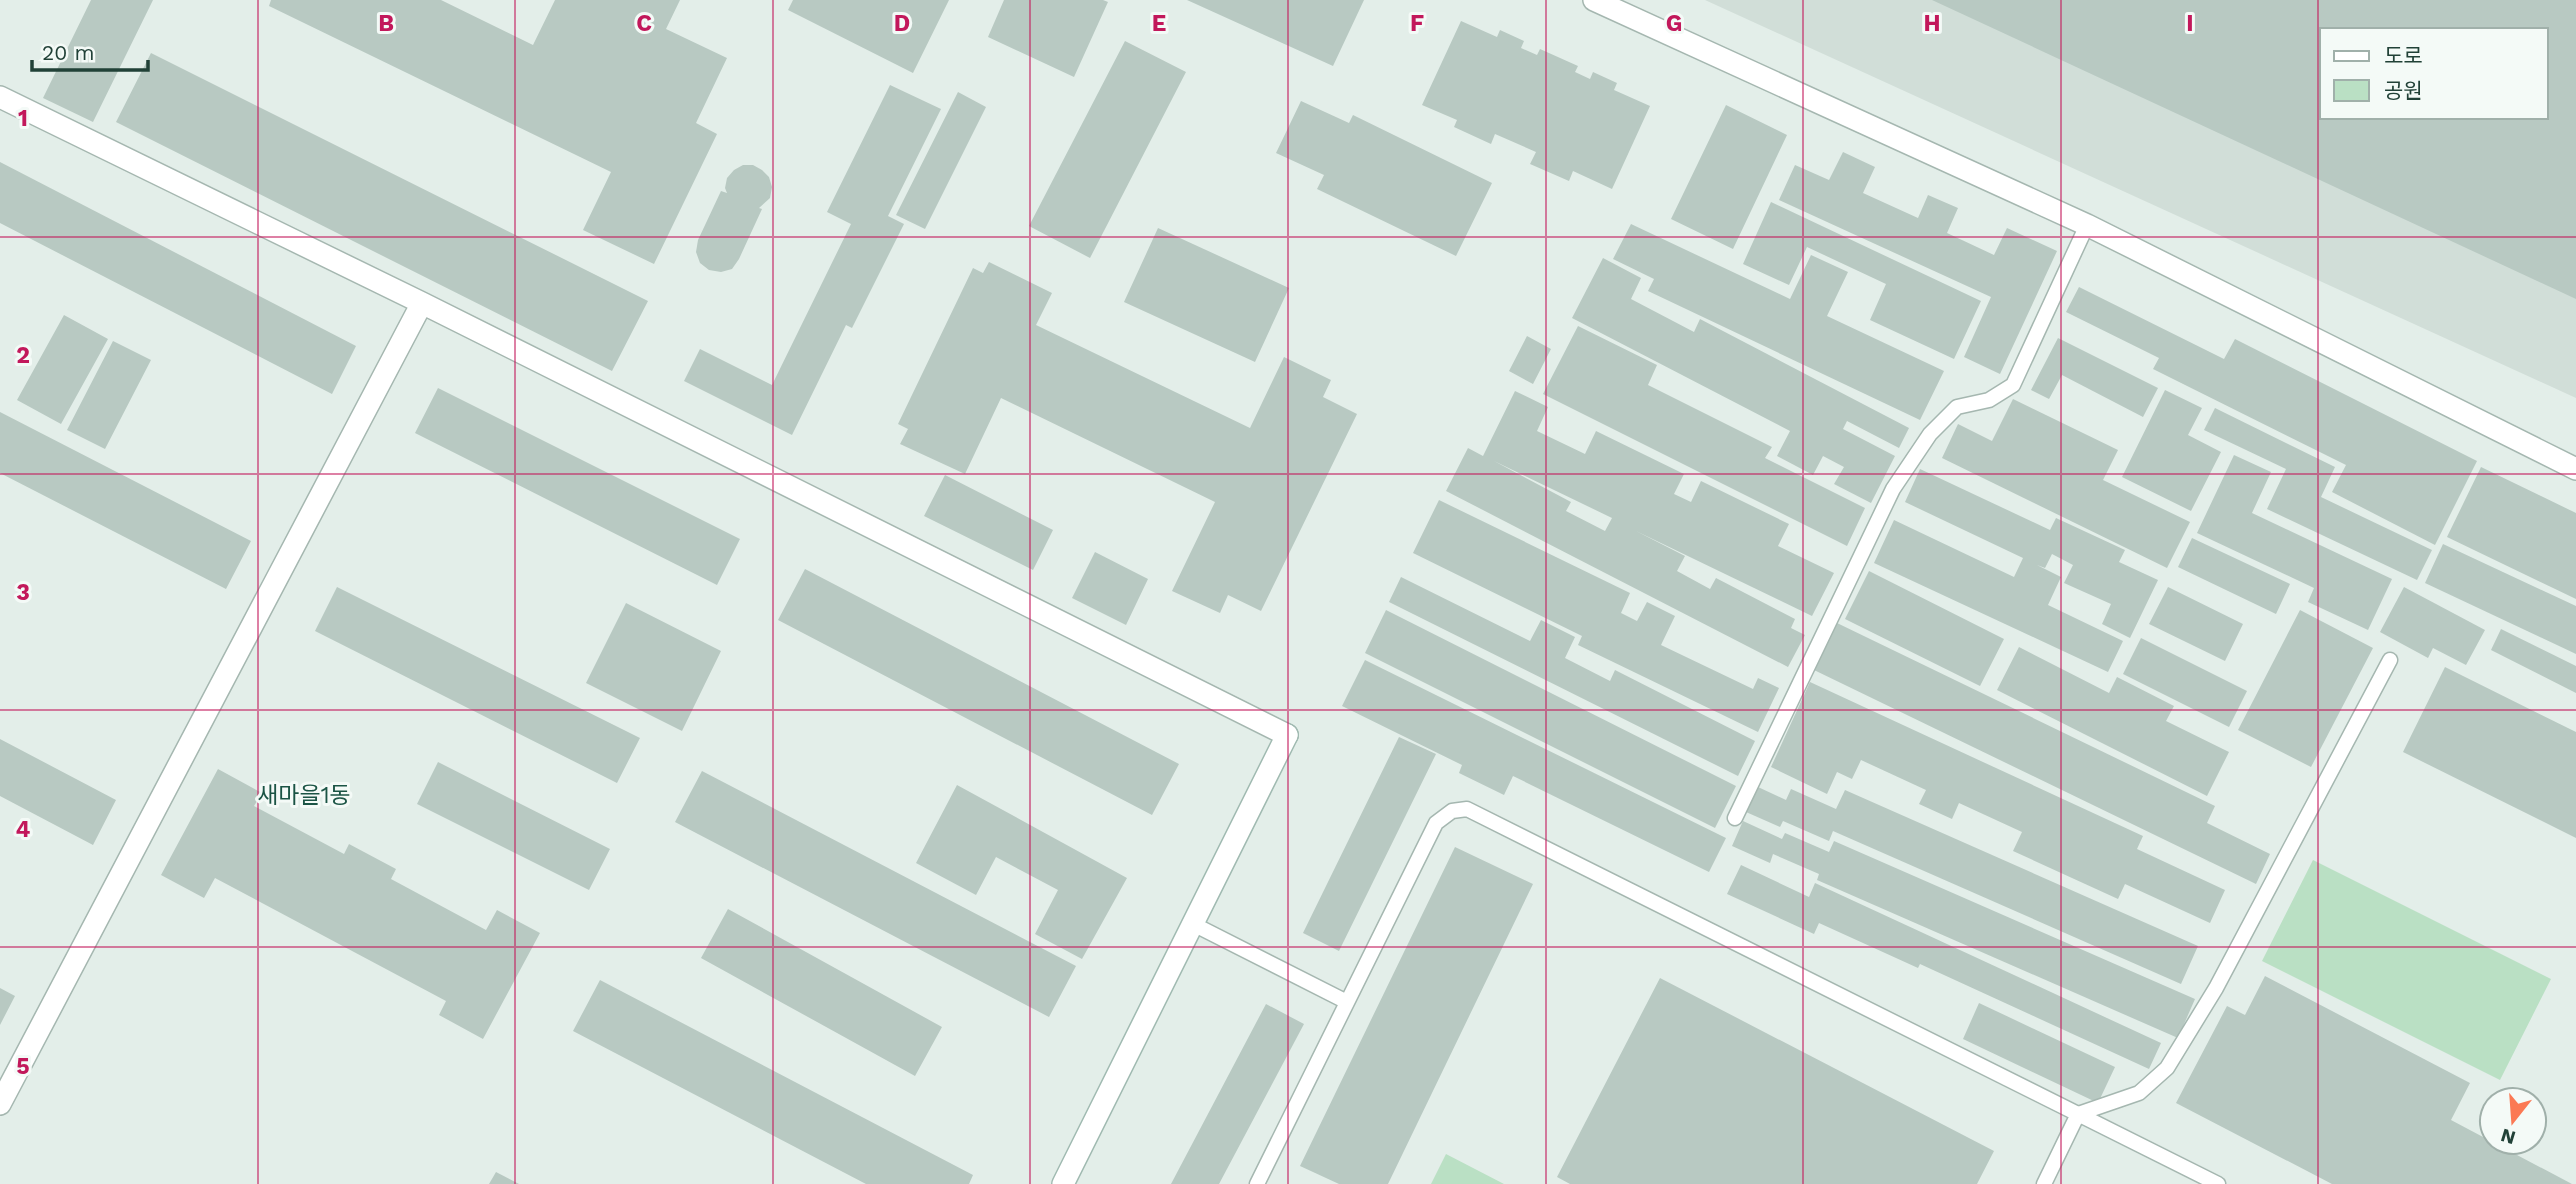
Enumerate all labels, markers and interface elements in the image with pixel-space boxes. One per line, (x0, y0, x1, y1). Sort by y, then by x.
text: B (378, 10, 394, 37)
text: C (636, 10, 652, 37)
text: D (894, 10, 910, 37)
text: E (1152, 10, 1166, 37)
text: F (1410, 10, 1424, 37)
text: G (1666, 10, 1682, 37)
text: H (1923, 10, 1941, 37)
text: I (2186, 10, 2194, 37)
scale bar (32, 28, 147, 72)
legend (2320, 28, 2548, 119)
text: 20 m (42, 40, 94, 65)
text: 도로 (2384, 43, 2423, 68)
text: 공원 (2384, 78, 2423, 103)
text: 1 (18, 105, 28, 132)
text: 2 (16, 342, 30, 369)
text: 3 (16, 579, 30, 606)
district label: 새마을1동 (257, 782, 351, 809)
text: 4 (16, 816, 31, 843)
text: 5 (16, 1053, 30, 1080)
north arrow (2478, 1086, 2548, 1156)
text: N (2498, 1124, 2518, 1150)

